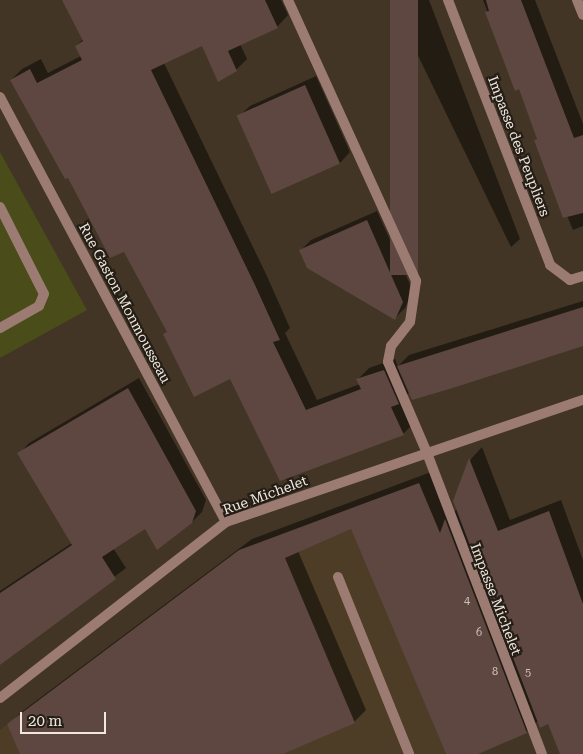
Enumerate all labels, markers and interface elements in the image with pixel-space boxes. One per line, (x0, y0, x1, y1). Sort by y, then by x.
street label: Impasse des Peupliers (484, 73, 554, 219)
street label: Rue Gaston Monmousseau (76, 220, 174, 386)
street label: Rue Michelet (220, 472, 310, 518)
street label: Impasse Michelet (467, 541, 525, 657)
house number: 4 (464, 594, 470, 608)
house number: 6 (476, 626, 482, 640)
house number: 8 (492, 665, 498, 679)
house number: 5 (525, 666, 531, 680)
scale bar (22, 702, 109, 734)
text: 20 m (28, 712, 62, 730)

